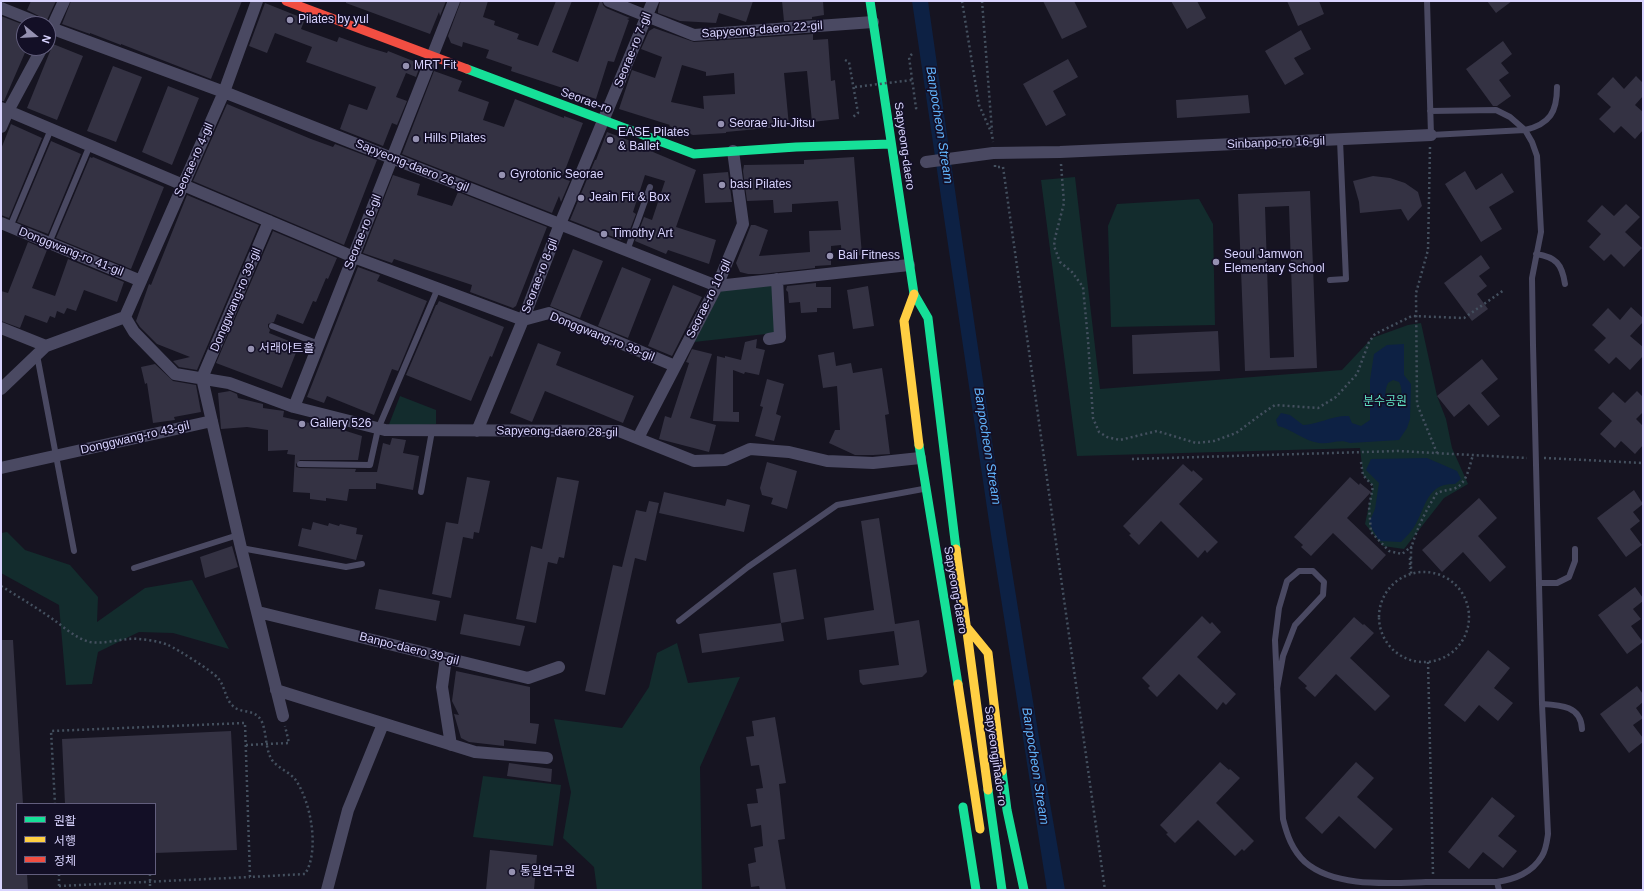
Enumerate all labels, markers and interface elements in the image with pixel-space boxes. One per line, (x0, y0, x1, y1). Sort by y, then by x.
street label: Seorae-ro 7-gil (611, 11, 655, 89)
place label: Pilates by yul (298, 13, 369, 27)
marker: Pilates by yul (285, 15, 295, 25)
north arrow (16, 16, 56, 56)
street label: Sapyeong-daero 22-gil (701, 19, 823, 41)
text: N (40, 34, 53, 45)
place label: MRT Fit (414, 59, 456, 73)
marker: MRT Fit (401, 61, 411, 71)
water label: Banpocheon Stream (922, 65, 956, 185)
street label: Seorae-ro (558, 85, 614, 117)
street label: Sapyeong-daero (891, 101, 917, 191)
place label: Seorae Jiu-Jitsu (729, 117, 815, 131)
marker: Seorae Jiu-Jitsu (716, 119, 726, 129)
street label: Seorae-ro 4-gil (171, 121, 217, 199)
place label: EASE Pilates & Ballet (618, 126, 689, 154)
place label: Hills Pilates (424, 132, 486, 146)
marker: Hills Pilates (411, 134, 421, 144)
street label: Sinbanpo-ro 16-gil (1227, 134, 1325, 152)
marker: EASE Pilates & Ballet (605, 135, 615, 145)
street label: Sapyeong-daero 26-gil (353, 137, 471, 195)
place label: Gyrotonic Seorae (510, 168, 603, 182)
marker: Gyrotonic Seorae (497, 170, 507, 180)
place label: basi Pilates (730, 178, 791, 192)
marker: basi Pilates (717, 180, 727, 190)
place label: Jeain Fit & Box (589, 191, 670, 205)
street label: Seorae-ro 6-gil (341, 193, 385, 271)
marker: Jeain Fit & Box (576, 193, 586, 203)
street label: Donggwang-ro 41-gil (17, 224, 125, 280)
place label: Timothy Art (612, 227, 673, 241)
marker: Timothy Art (599, 229, 609, 239)
street label: Seorae-ro 8-gil (519, 236, 561, 316)
street label: Donggwang-ro 39-gil (208, 246, 264, 354)
place label: Seoul Jamwon Elementary School (1224, 248, 1325, 276)
place label: Bali Fitness (838, 249, 900, 263)
marker: Bali Fitness (825, 251, 835, 261)
street label: Seorae-ro 10-gil (684, 257, 734, 341)
marker: Seoul Jamwon Elementary School (1211, 257, 1221, 267)
street label: Donggwang-ro 39-gil (548, 309, 656, 365)
place label: 서래아트홀 (259, 342, 314, 356)
marker: 서래아트홀 (246, 344, 256, 354)
water label: Banpocheon Stream (970, 386, 1004, 506)
park label: 분수공원 (1363, 395, 1407, 409)
place label: Gallery 526 (310, 417, 371, 431)
street label: Donggwang-ro 43-gil (79, 418, 191, 458)
marker: Gallery 526 (297, 419, 307, 429)
street label: Sapyeong-daero 28-gil (496, 424, 618, 440)
street label: Sapyeong-daero (940, 545, 970, 635)
street label: Banpo-daero 39-gil (358, 630, 460, 668)
street label: Sapyeongjihado-ro (981, 705, 1009, 807)
water label: Banpocheon Stream (1018, 706, 1052, 826)
legend (16, 803, 156, 875)
text: 원활 (54, 814, 76, 828)
text: 서행 (54, 834, 76, 848)
text: 정체 (54, 854, 76, 868)
place label: 통일연구원 (520, 865, 575, 879)
marker: 통일연구원 (507, 867, 517, 877)

